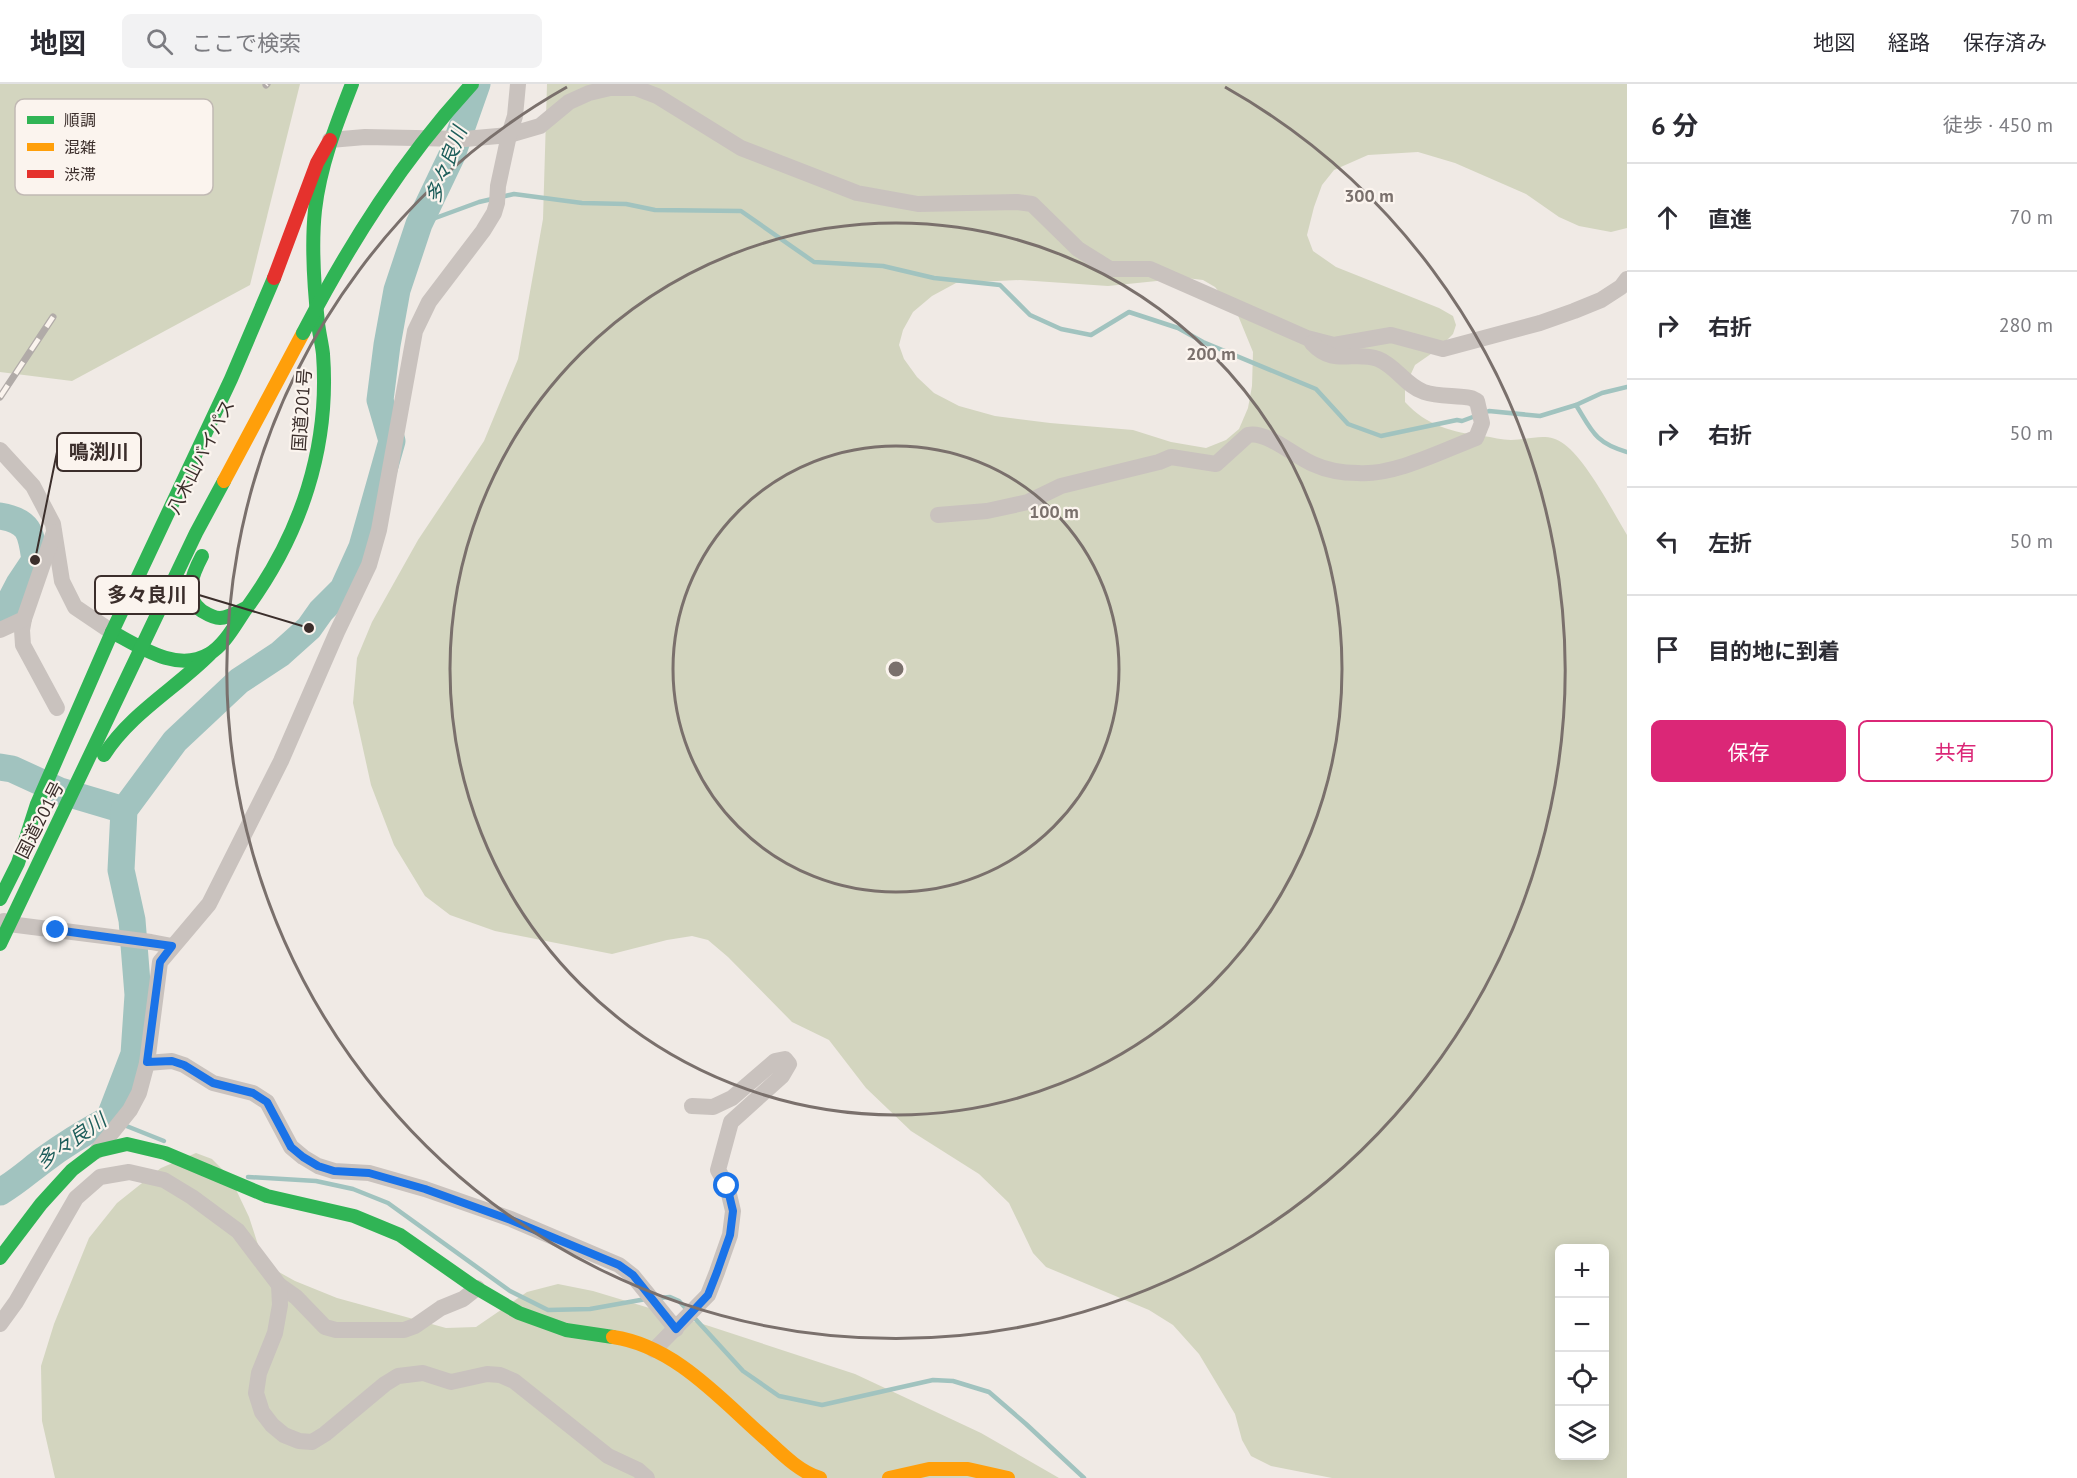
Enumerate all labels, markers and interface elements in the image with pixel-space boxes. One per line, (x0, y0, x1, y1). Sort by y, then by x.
search box (122, 14, 542, 68)
text: 地図 (30, 24, 86, 61)
icon: search (143, 25, 176, 58)
text: ここで検索 (191, 29, 301, 57)
text: 地図 (1813, 29, 1855, 56)
text: 経路 (1888, 29, 1930, 56)
text: 保存済み (1963, 29, 2047, 56)
legend (15, 99, 213, 195)
text: 6 分 (1651, 109, 1698, 142)
text: 順調 (64, 110, 96, 130)
text: 徒歩 · 450 m (1943, 112, 2053, 138)
water label: 多々良川 (420, 121, 473, 207)
text: 混雑 (64, 137, 96, 157)
text: 渋滞 (64, 164, 96, 184)
text: 300 m (1344, 184, 1394, 207)
icon: ahead (1651, 201, 1684, 234)
text: 70 m (2010, 204, 2053, 230)
text: 直進 (1708, 205, 1752, 233)
icon: right (1651, 309, 1684, 342)
text: 280 m (1999, 312, 2053, 338)
text: 右折 (1708, 313, 1752, 341)
text: 200 m (1186, 342, 1236, 365)
street label: 国道201号 (287, 368, 316, 452)
street label: 八木山バイパス (162, 396, 239, 518)
icon: right (1651, 417, 1684, 450)
text: 50 m (2010, 420, 2053, 446)
text: 右折 (1708, 421, 1752, 449)
callout: 鳴渕川 (57, 433, 141, 471)
text: 鳴渕川 (69, 439, 129, 465)
text: 100 m (1029, 500, 1079, 523)
icon: left (1651, 525, 1684, 558)
text: 50 m (2010, 528, 2053, 554)
text: 左折 (1708, 529, 1752, 557)
callout: 多々良川 (95, 576, 199, 614)
text: 多々良川 (107, 582, 187, 608)
icon: arrive (1651, 633, 1684, 666)
text: 目的地に到着 (1708, 637, 1840, 665)
centre of rings (886, 659, 906, 679)
button: 保存 (1651, 720, 1846, 782)
button: 共有 (1858, 720, 2053, 782)
street label: 国道201号 (10, 777, 69, 862)
route end (42, 916, 68, 942)
water label: 多々良川 (31, 1106, 113, 1175)
route start (713, 1172, 739, 1198)
map controls (1555, 1244, 1609, 1460)
button: + (1555, 1244, 1609, 1298)
button: − (1555, 1298, 1609, 1352)
button: locate (1555, 1352, 1609, 1406)
button: layers (1555, 1406, 1609, 1460)

